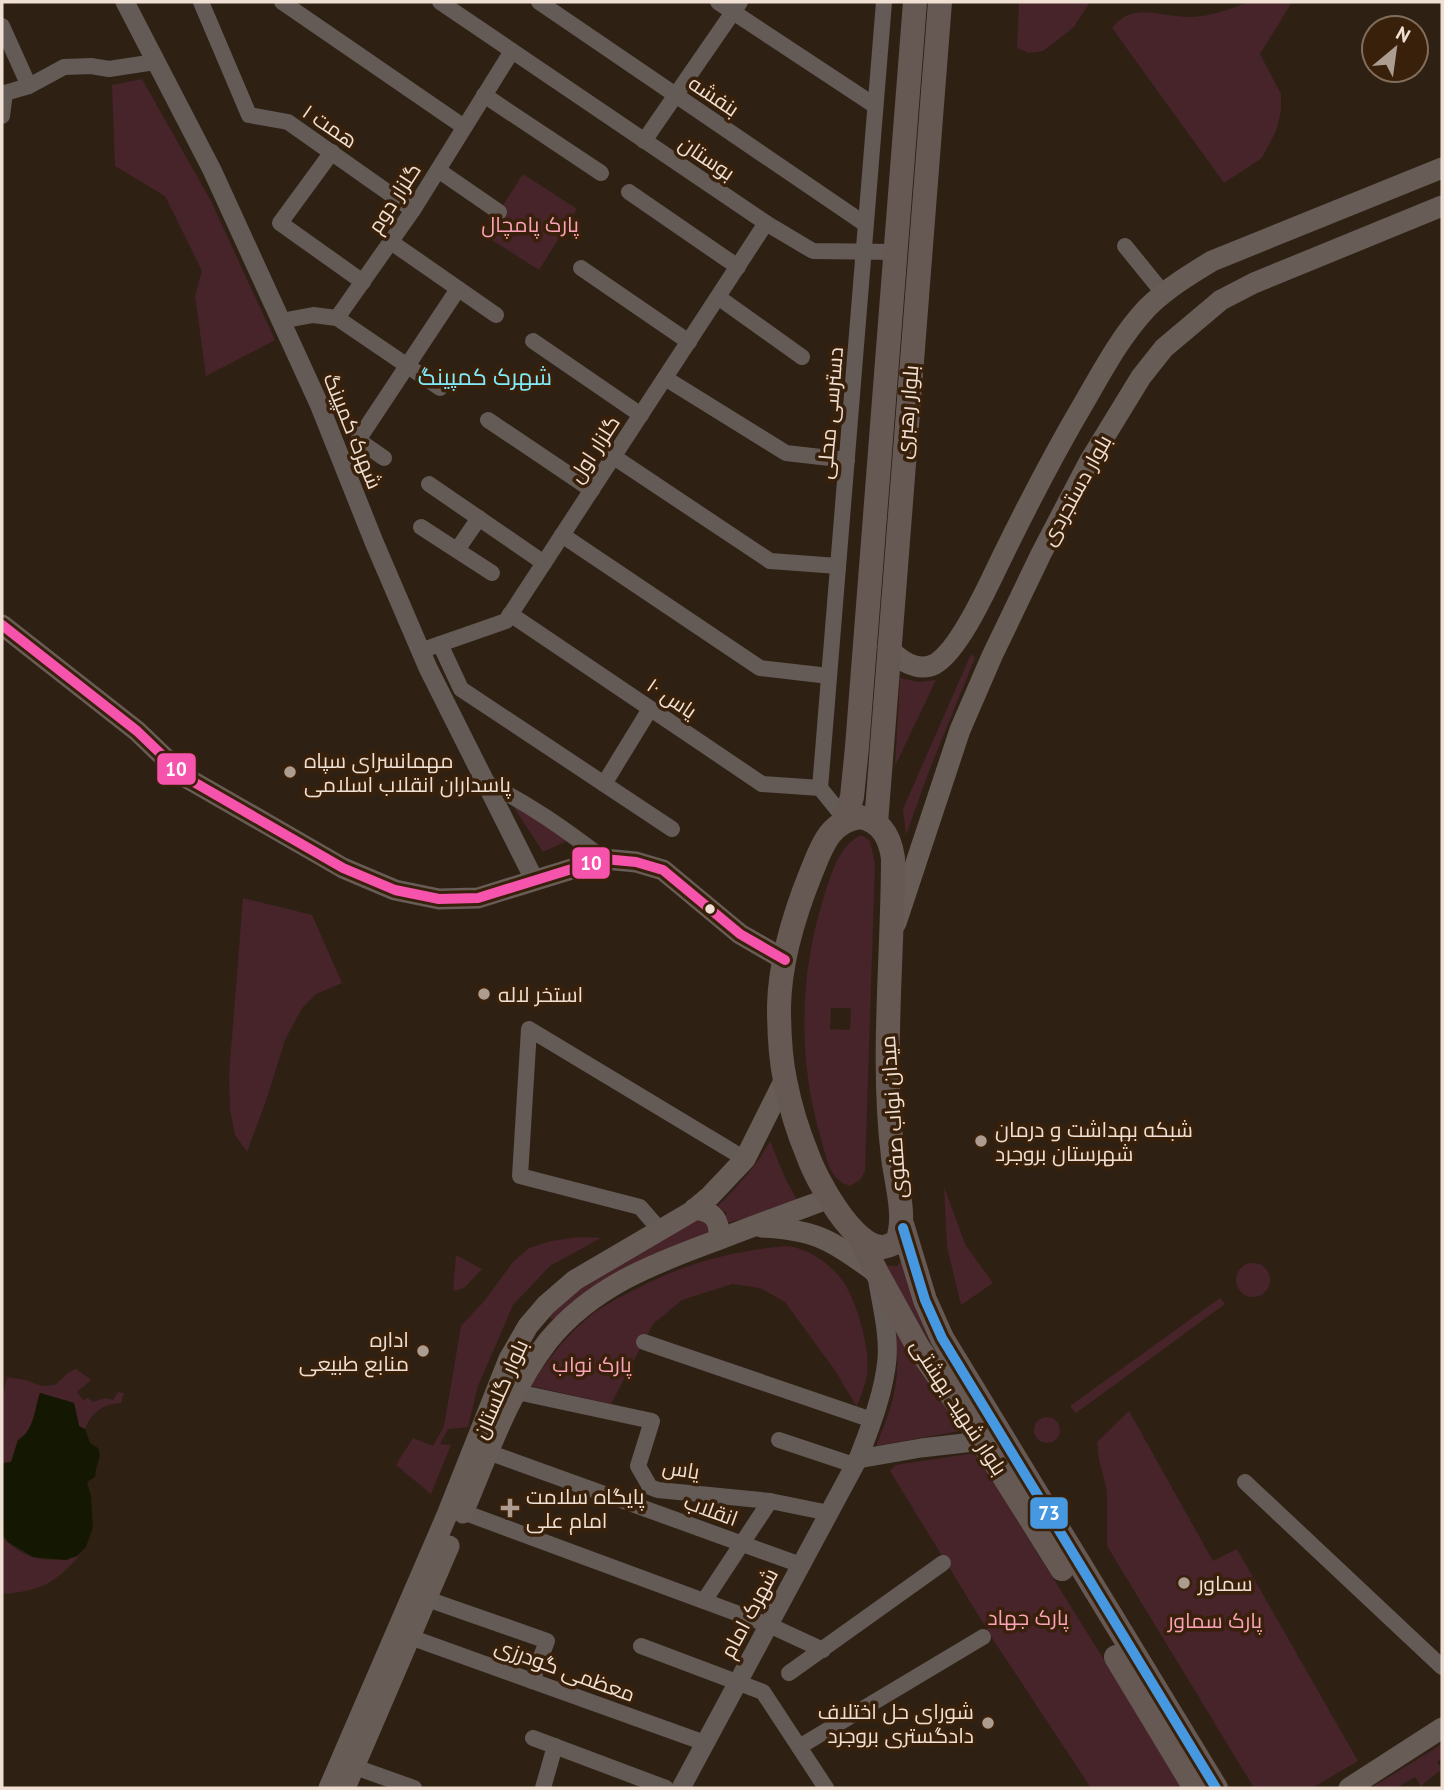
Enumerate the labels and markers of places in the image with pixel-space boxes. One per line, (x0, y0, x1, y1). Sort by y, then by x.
place label: مهمانسرای سپاه پاسداران انقلاب اسلامی (304, 747, 511, 799)
marker: مهمانسرای سپاه پاسداران انقلاب اسلامی (282, 764, 298, 780)
unlabelled marker (703, 902, 717, 916)
place label: استخر لاله (498, 981, 583, 1008)
marker: استخر لاله (476, 986, 492, 1002)
place label: شبکه بهداشت و درمان شهرستان بروجرد (995, 1116, 1193, 1167)
marker: شبکه بهداشت و درمان شهرستان بروجرد (973, 1133, 989, 1149)
place label: اداره منابع طبیعی (299, 1326, 409, 1378)
marker: اداره منابع طبیعی (415, 1343, 431, 1359)
place label: پایگاه سلامت امام علی (526, 1483, 645, 1535)
marker: پایگاه سلامت امام علی (500, 1498, 520, 1518)
place label: سماور (1197, 1570, 1253, 1597)
marker: سماور (1176, 1575, 1192, 1591)
place label: شورای حل اختلاف دادگستری بروجرد (818, 1698, 974, 1749)
marker: شورای حل اختلاف دادگستری بروجرد (980, 1715, 996, 1731)

